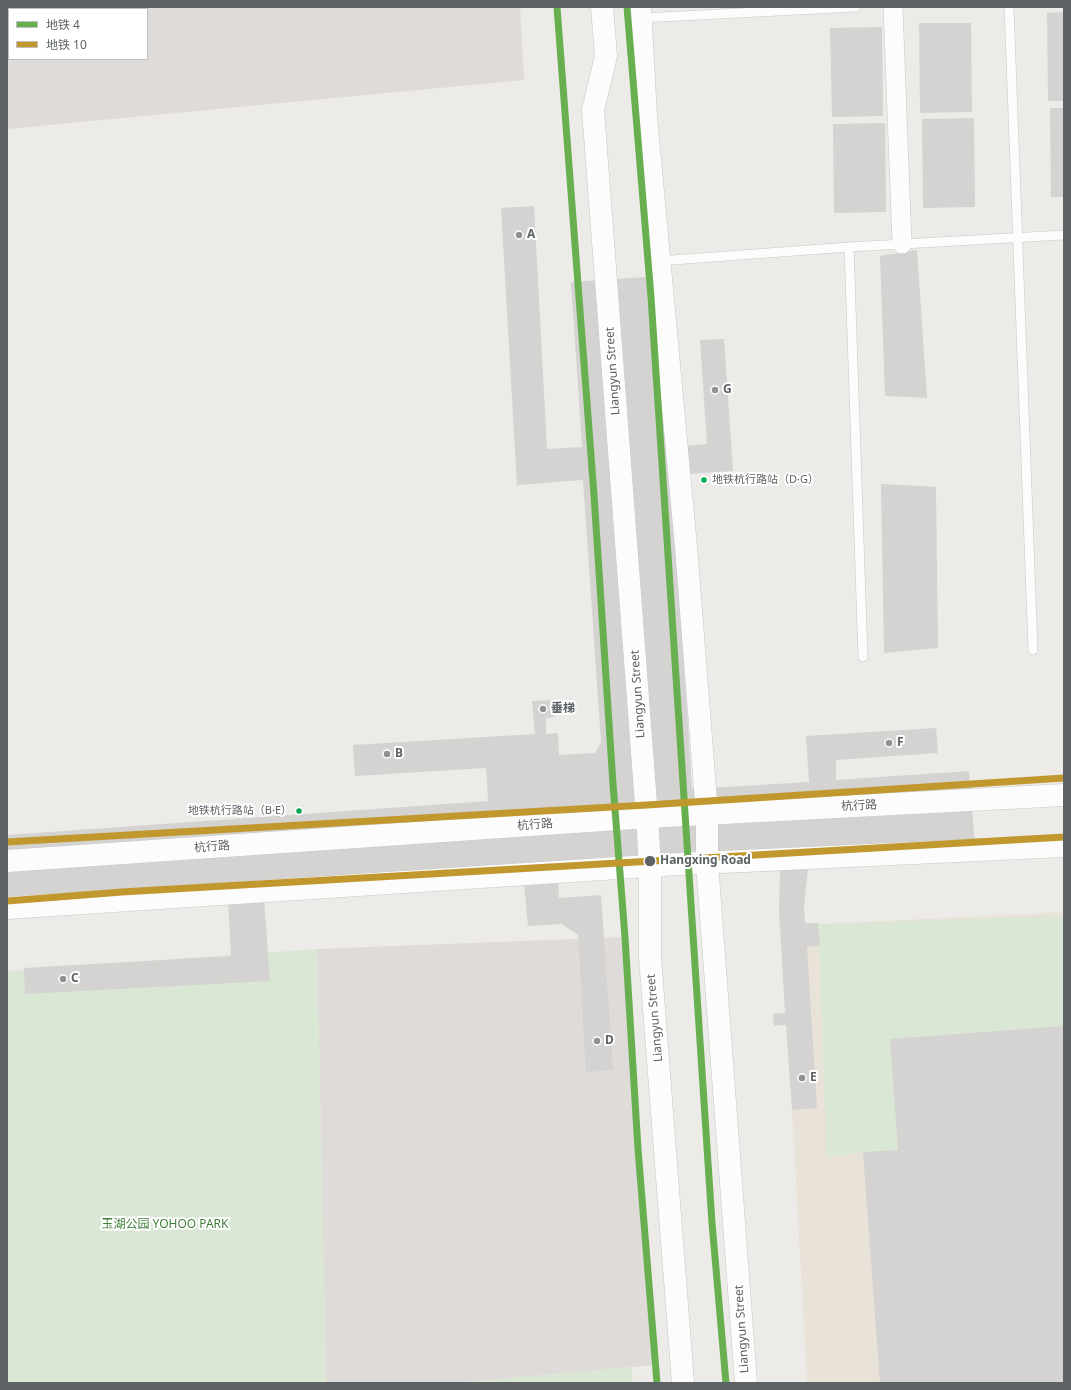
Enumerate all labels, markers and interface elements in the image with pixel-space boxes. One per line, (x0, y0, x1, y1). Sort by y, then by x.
legend (8, 8, 148, 60)
text: 地铁 4 (46, 16, 80, 33)
text: 地铁 10 (46, 36, 87, 53)
place label: A (527, 228, 535, 242)
marker: A (514, 230, 524, 240)
street label: Liangyun Street (603, 326, 623, 416)
place label: G (723, 383, 732, 397)
marker: G (710, 385, 720, 395)
place label: 地铁杭行路站（D·G） (712, 473, 819, 487)
marker: 地铁杭行路站（D·G） (699, 475, 709, 485)
street label: Liangyun Street (628, 649, 648, 739)
place label: 垂梯 (551, 702, 575, 716)
marker: 垂梯 (538, 704, 548, 714)
place label: F (897, 736, 904, 750)
marker: F (884, 738, 894, 748)
place label: B (395, 747, 403, 761)
marker: B (382, 749, 392, 759)
street label: 杭行路 (841, 798, 877, 814)
place label: 地铁杭行路站（B·E） (188, 804, 292, 818)
marker: 地铁杭行路站（B·E） (294, 806, 304, 816)
street label: 杭行路 (517, 817, 553, 833)
street label: 杭行路 (194, 839, 230, 855)
marker: Hangxing Road (643, 854, 657, 868)
place label: Hangxing Road (660, 854, 751, 868)
place label: C (71, 972, 79, 986)
street label: Liangyun Street (644, 973, 666, 1063)
marker: C (58, 974, 68, 984)
place label: D (605, 1034, 614, 1048)
marker: D (592, 1036, 602, 1046)
place label: E (810, 1071, 817, 1085)
marker: E (797, 1073, 807, 1083)
park label: 玉湖公园 YOHOO PARK (101, 1218, 229, 1232)
street label: Liangyun Street (732, 1284, 752, 1374)

